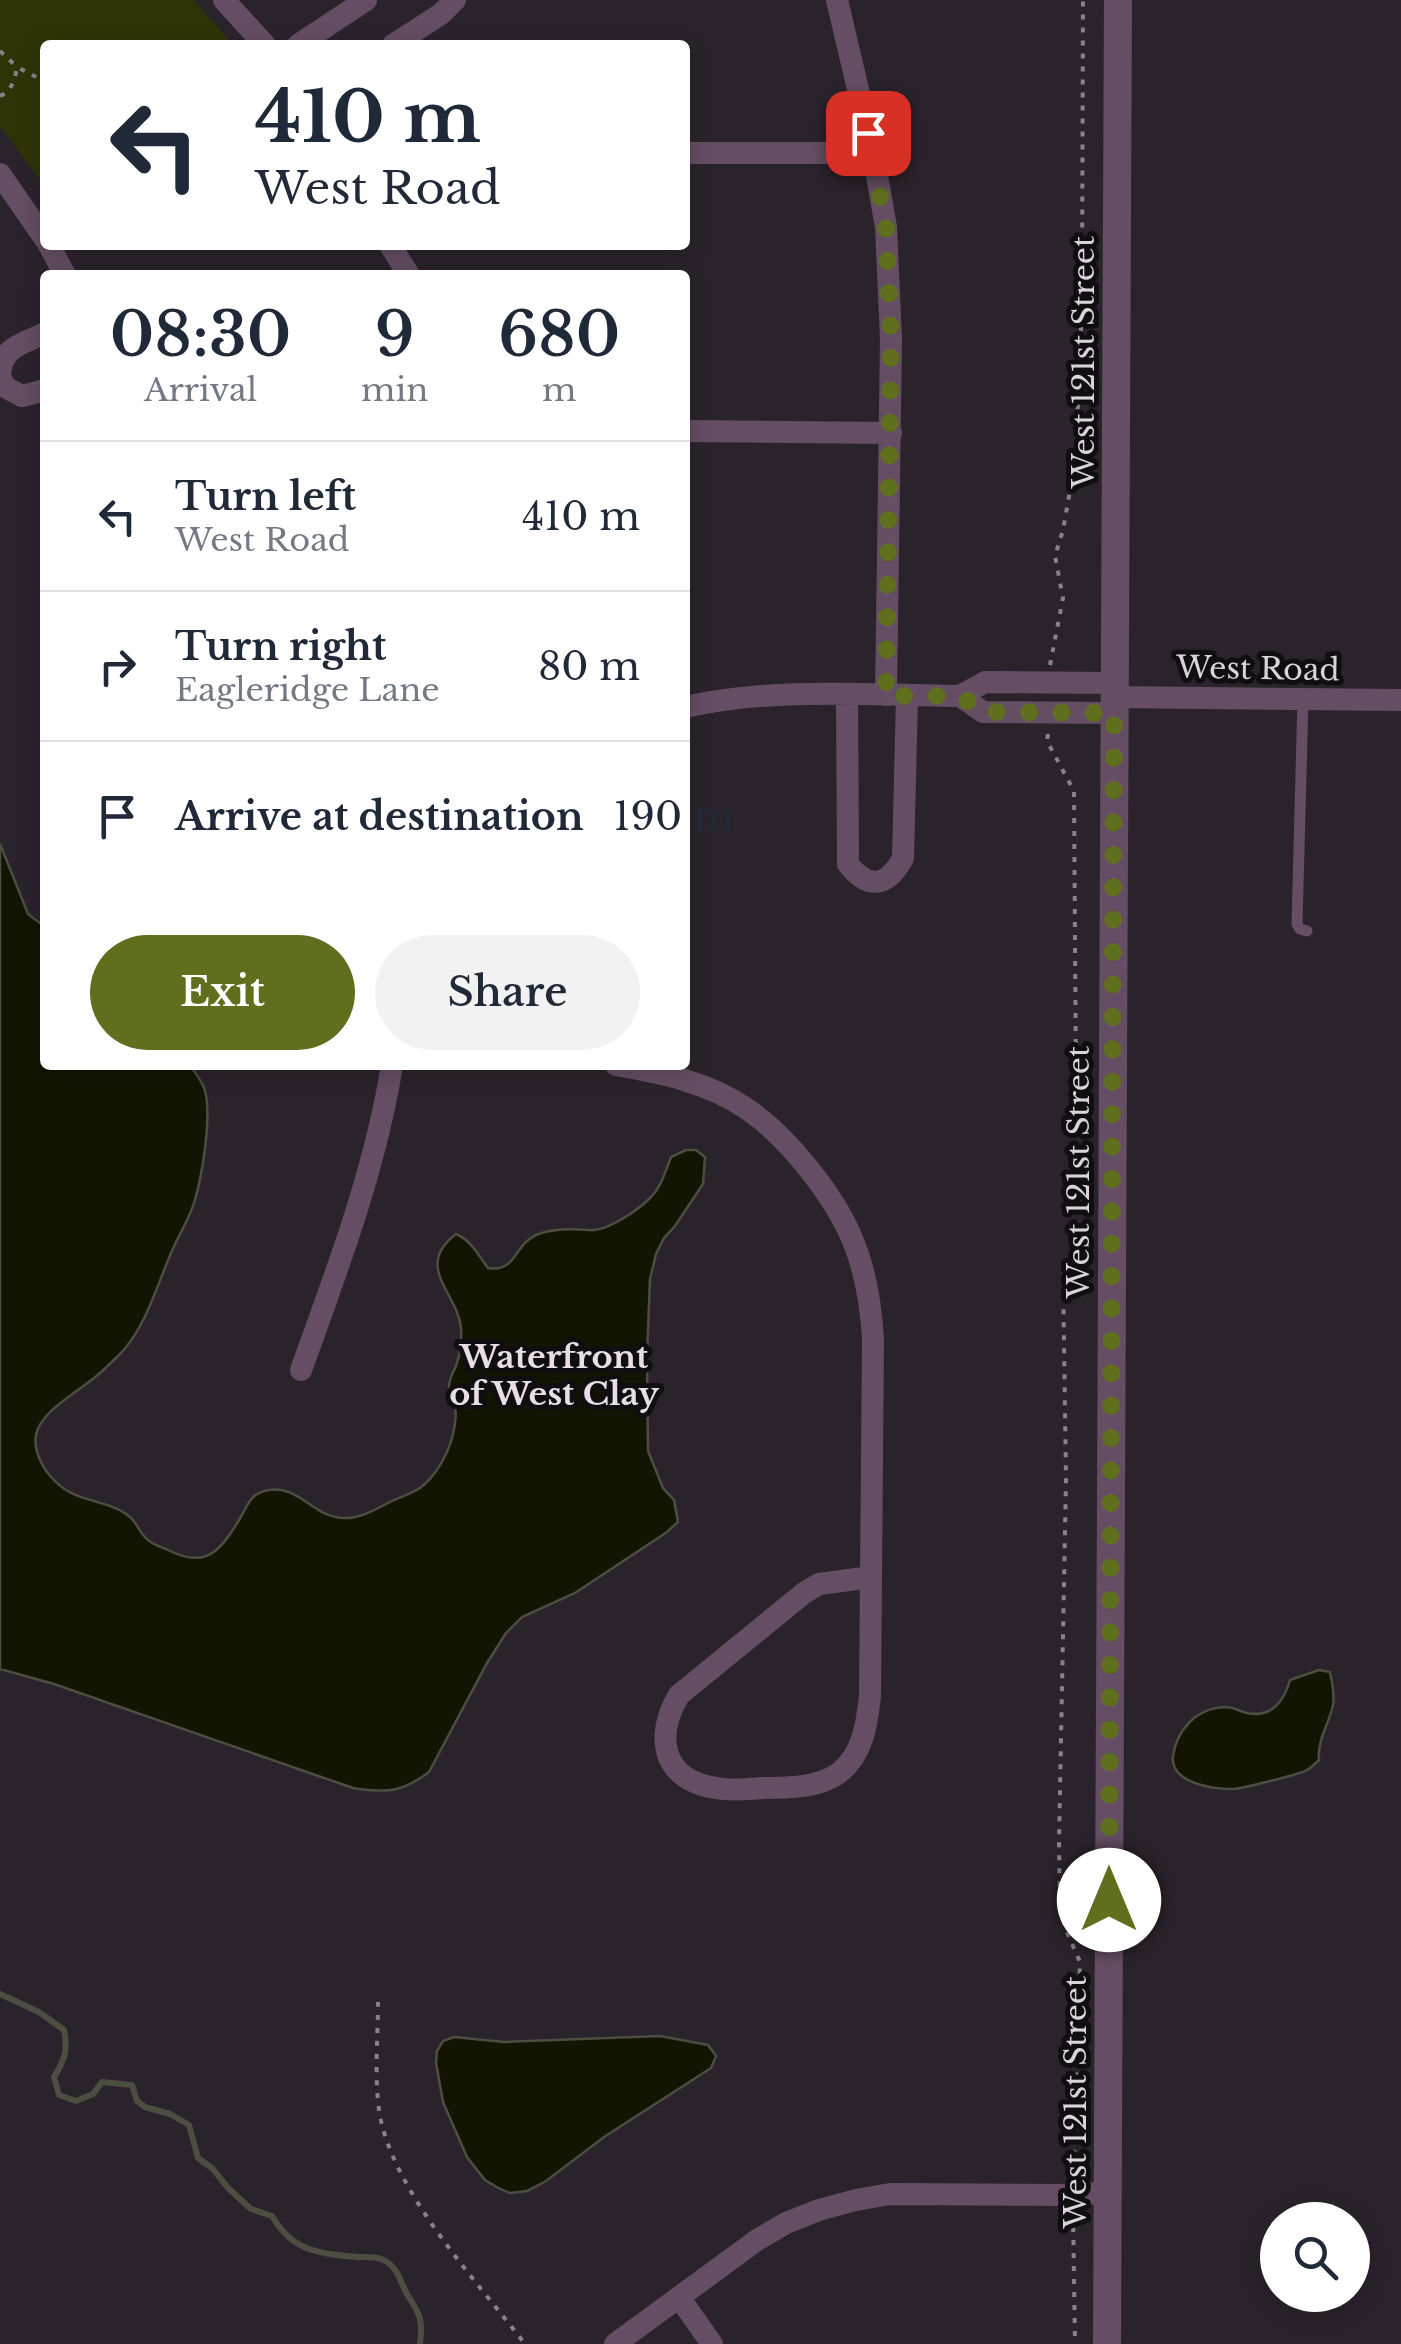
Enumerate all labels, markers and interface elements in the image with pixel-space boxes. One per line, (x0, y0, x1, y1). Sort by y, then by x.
text: 410 m (255, 74, 481, 161)
icon: left (90, 80, 220, 210)
pin (826, 91, 911, 176)
icon: arrive (841, 106, 896, 161)
text: West Road (255, 160, 500, 216)
street label: West 121st Street (1065, 235, 1102, 489)
text: 08:30 (110, 298, 291, 372)
text: 9 (375, 298, 415, 372)
text: 680 (498, 298, 620, 372)
text: Arrival (144, 370, 257, 410)
text: min (361, 370, 428, 410)
text: m (542, 370, 576, 410)
text: Turn left (175, 473, 356, 520)
icon: left (90, 489, 145, 544)
text: 410 m (522, 493, 640, 540)
text: West Road (175, 520, 349, 560)
text: Turn right (175, 623, 386, 670)
icon: right (90, 639, 145, 694)
text: 80 m (538, 643, 640, 690)
street label: West Road (1175, 649, 1340, 688)
text: Eagleridge Lane (175, 670, 440, 710)
icon: arrive (90, 789, 145, 844)
text: Arrive at destination (175, 793, 584, 840)
text: 190 m (614, 793, 734, 840)
button: Exit (90, 935, 355, 1050)
button: Share (375, 935, 640, 1050)
street label: West 121st Street (1060, 1045, 1097, 1299)
district label: Waterfront of West Clay (449, 1337, 659, 1414)
position arrow (1057, 1848, 1161, 1952)
street label: West 121st Street (1057, 1975, 1094, 2229)
map controls (1260, 2202, 1370, 2312)
button: search (1260, 2202, 1370, 2312)

